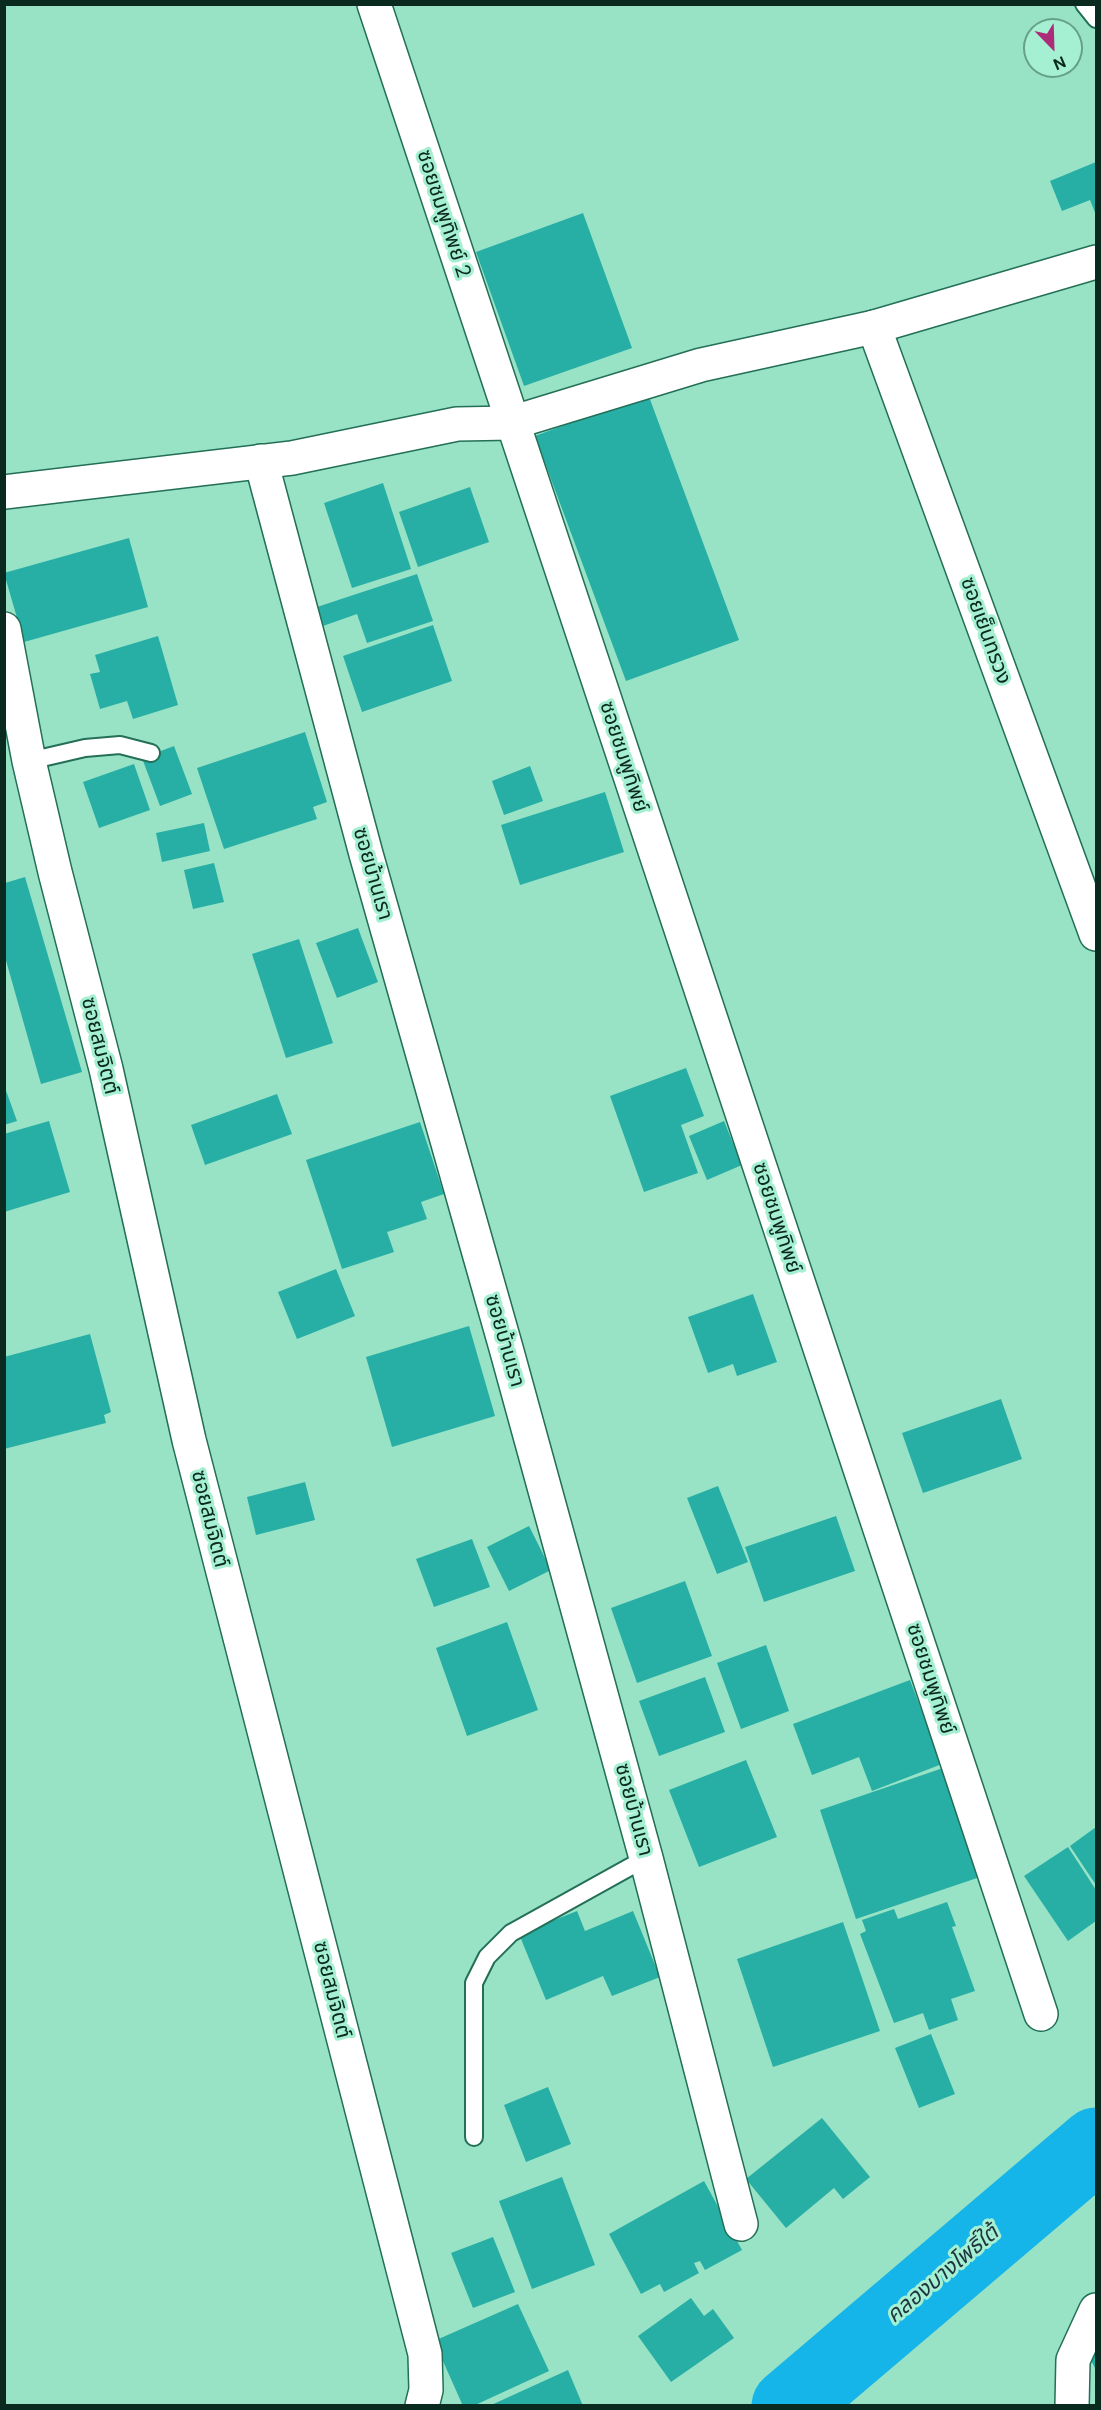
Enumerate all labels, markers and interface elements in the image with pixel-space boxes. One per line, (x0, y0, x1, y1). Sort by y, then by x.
north arrow (1023, 18, 1083, 78)
text: N (1050, 51, 1069, 75)
street label: ซอยชมพูทิพย์ 2 (411, 147, 475, 281)
street label: ซอยเย็นทรวง (954, 574, 1016, 688)
street label: ซอยชมพูทิพย์ (593, 698, 653, 816)
street label: ซอยบ้านเรา (347, 825, 397, 923)
street label: ซอยสมจิตต์ (75, 995, 123, 1097)
street label: ซอยชมพูทิพย์ (746, 1159, 806, 1277)
street label: ซอยบ้านเรา (479, 1292, 529, 1390)
street label: ซอยสมจิตต์ (185, 1468, 233, 1570)
street label: ซอยชมพูทิพย์ (900, 1620, 960, 1738)
street label: ซอยบ้านเรา (609, 1761, 657, 1859)
street label: ซอยสมจิตต์ (307, 1939, 355, 2041)
water label: คลองบางโพธิ์ใต้ (882, 2220, 1004, 2330)

